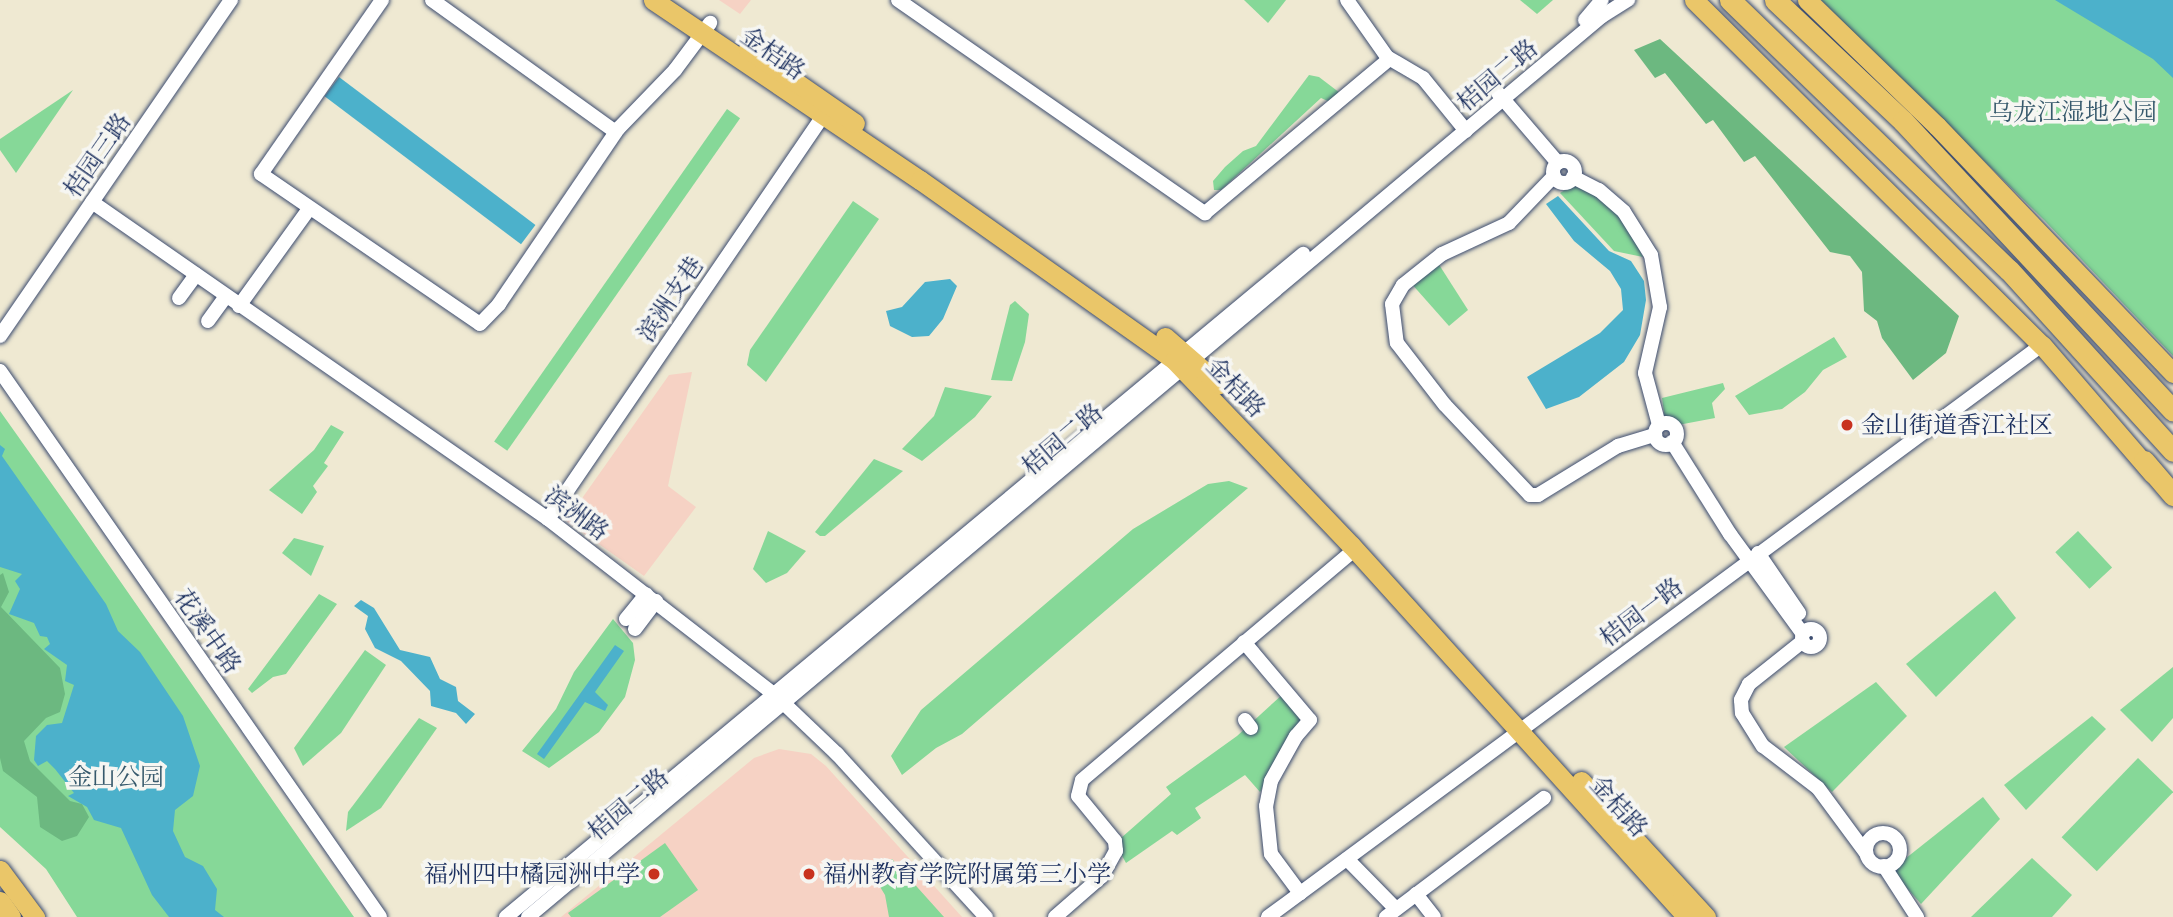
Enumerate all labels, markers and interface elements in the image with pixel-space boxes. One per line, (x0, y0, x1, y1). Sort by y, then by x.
street label: 金桔路 (735, 21, 811, 85)
street label: 桔园二路 (1451, 33, 1543, 117)
park label: 乌龙江湿地公园 (1989, 98, 2157, 126)
street label: 桔园三路 (58, 107, 136, 203)
street label: 滨洲支巷 (631, 251, 709, 347)
street label: 金桔路 (1201, 351, 1271, 423)
street label: 桔园二路 (1016, 397, 1108, 481)
place label: 金山街道香江社区 (1861, 411, 2053, 439)
marker: 金山街道香江社区 (1839, 417, 1855, 433)
street label: 滨洲路 (540, 480, 614, 546)
street label: 桔园一路 (1594, 572, 1688, 652)
street label: 花溪中路 (169, 583, 247, 679)
street label: 桔园二路 (582, 762, 674, 846)
park label: 金山公园 (68, 763, 164, 791)
street label: 金桔路 (1584, 770, 1654, 842)
place label: 福州四中橘园洲中学 (424, 860, 640, 888)
place label: 福州教育学院附属第三小学 (823, 860, 1111, 888)
marker: 福州四中橘园洲中学 (646, 866, 662, 882)
marker: 福州教育学院附属第三小学 (801, 866, 817, 882)

